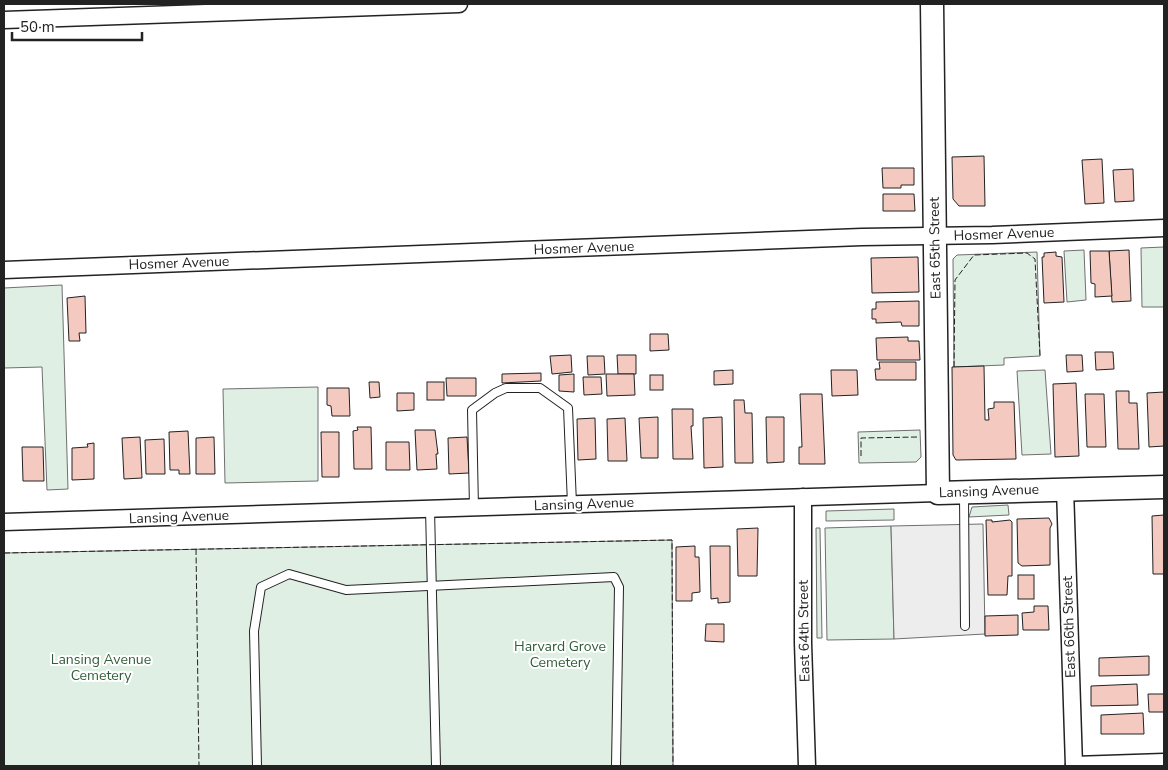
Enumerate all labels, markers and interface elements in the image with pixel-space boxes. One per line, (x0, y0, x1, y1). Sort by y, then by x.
scale bar (12, 10, 142, 42)
text: 50 m (20, 17, 55, 37)
street label: East 65th Street (925, 197, 945, 299)
street label: Hosmer Avenue (953, 223, 1055, 245)
street label: Hosmer Avenue (533, 237, 635, 259)
street label: Hosmer Avenue (128, 252, 230, 274)
street label: Lansing Avenue (939, 480, 1039, 502)
street label: Lansing Avenue (534, 493, 634, 515)
street label: Lansing Avenue (129, 506, 229, 528)
street label: East 66th Street (1058, 576, 1080, 678)
street label: East 64th Street (794, 580, 814, 682)
park label: Harvard Grove Cemetery (514, 637, 606, 672)
park label: Lansing Avenue Cemetery (51, 650, 151, 685)

